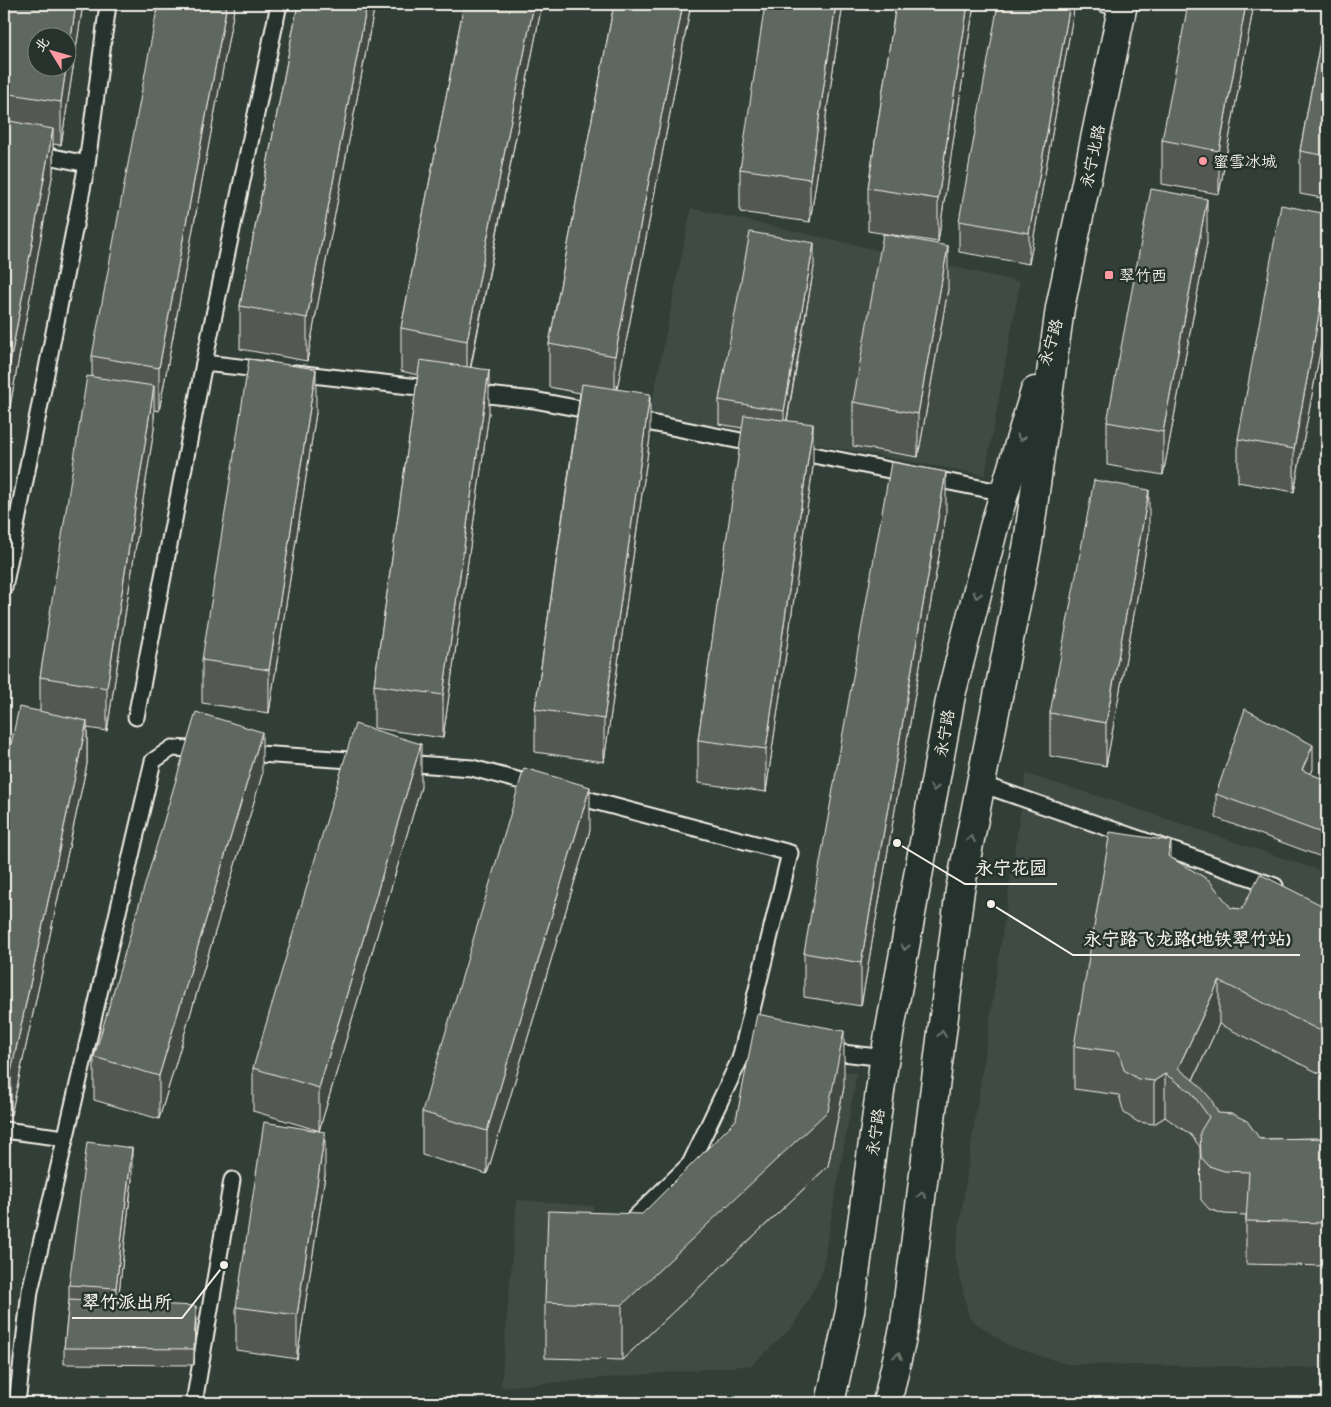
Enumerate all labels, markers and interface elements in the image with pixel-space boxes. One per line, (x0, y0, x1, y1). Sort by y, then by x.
north arrow (28, 28, 78, 78)
text: 北 (31, 34, 55, 57)
street label: 永宁北路 (1077, 123, 1112, 190)
place label: 蜜雪冰城 (1213, 152, 1277, 175)
marker: 蜜雪冰城 (1197, 155, 1209, 167)
place label: 翠竹西 (1119, 266, 1167, 289)
marker: 翠竹西 (1103, 269, 1115, 281)
street label: 永宁路 (1034, 316, 1070, 369)
one-way arrow (1017, 434, 1027, 442)
one-way arrow (972, 590, 983, 599)
street label: 永宁路 (931, 708, 962, 759)
one-way arrow (930, 783, 940, 792)
one-way arrow (965, 834, 975, 843)
callout: 永宁花园 (965, 851, 1057, 884)
text: 永宁花园 (975, 858, 1047, 883)
callout: 永宁路飞龙路(地铁翠竹站) (1073, 922, 1300, 955)
text: 永宁路飞龙路(地铁翠竹站) (1084, 929, 1291, 954)
one-way arrow (900, 943, 911, 952)
one-way arrow (936, 1030, 947, 1038)
street label: 永宁路 (863, 1107, 892, 1158)
one-way arrow (916, 1191, 927, 1199)
callout: 翠竹派出所 (72, 1285, 182, 1318)
text: 翠竹派出所 (82, 1292, 172, 1317)
one-way arrow (892, 1351, 903, 1360)

